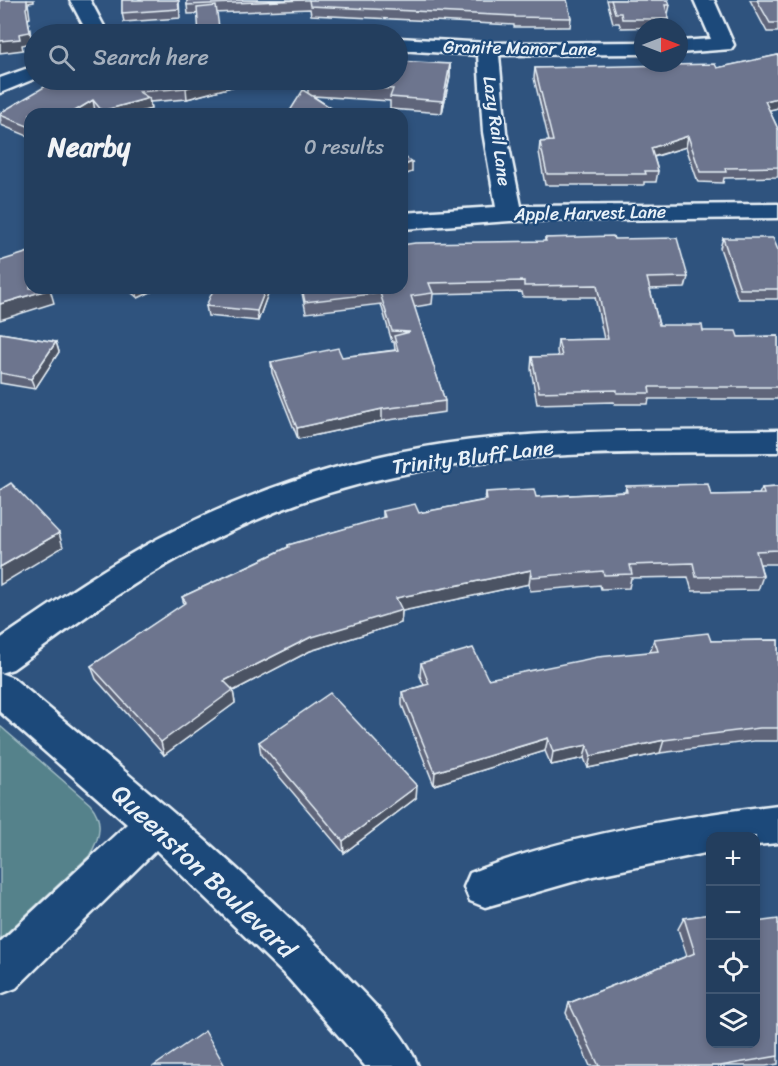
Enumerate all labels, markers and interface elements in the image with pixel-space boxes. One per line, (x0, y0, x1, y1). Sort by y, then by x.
north arrow (634, 18, 688, 72)
search box (24, 24, 408, 90)
street label: Granite Manor Lane (443, 31, 597, 65)
text: Search here (93, 38, 209, 77)
icon: search (45, 41, 78, 74)
street label: Lazy Rail Lane (473, 74, 521, 188)
text: Nearby (48, 124, 130, 170)
text: 0 results (304, 130, 384, 165)
street label: Apple Harvest Lane (513, 196, 666, 230)
street label: Trinity Bluff Lane (390, 428, 556, 486)
street label: Queenston Boulevard (100, 772, 309, 972)
map controls (706, 832, 760, 1048)
button: + (706, 832, 760, 886)
button: − (706, 886, 760, 940)
button: locate (706, 940, 760, 994)
button: layers (706, 994, 760, 1048)

